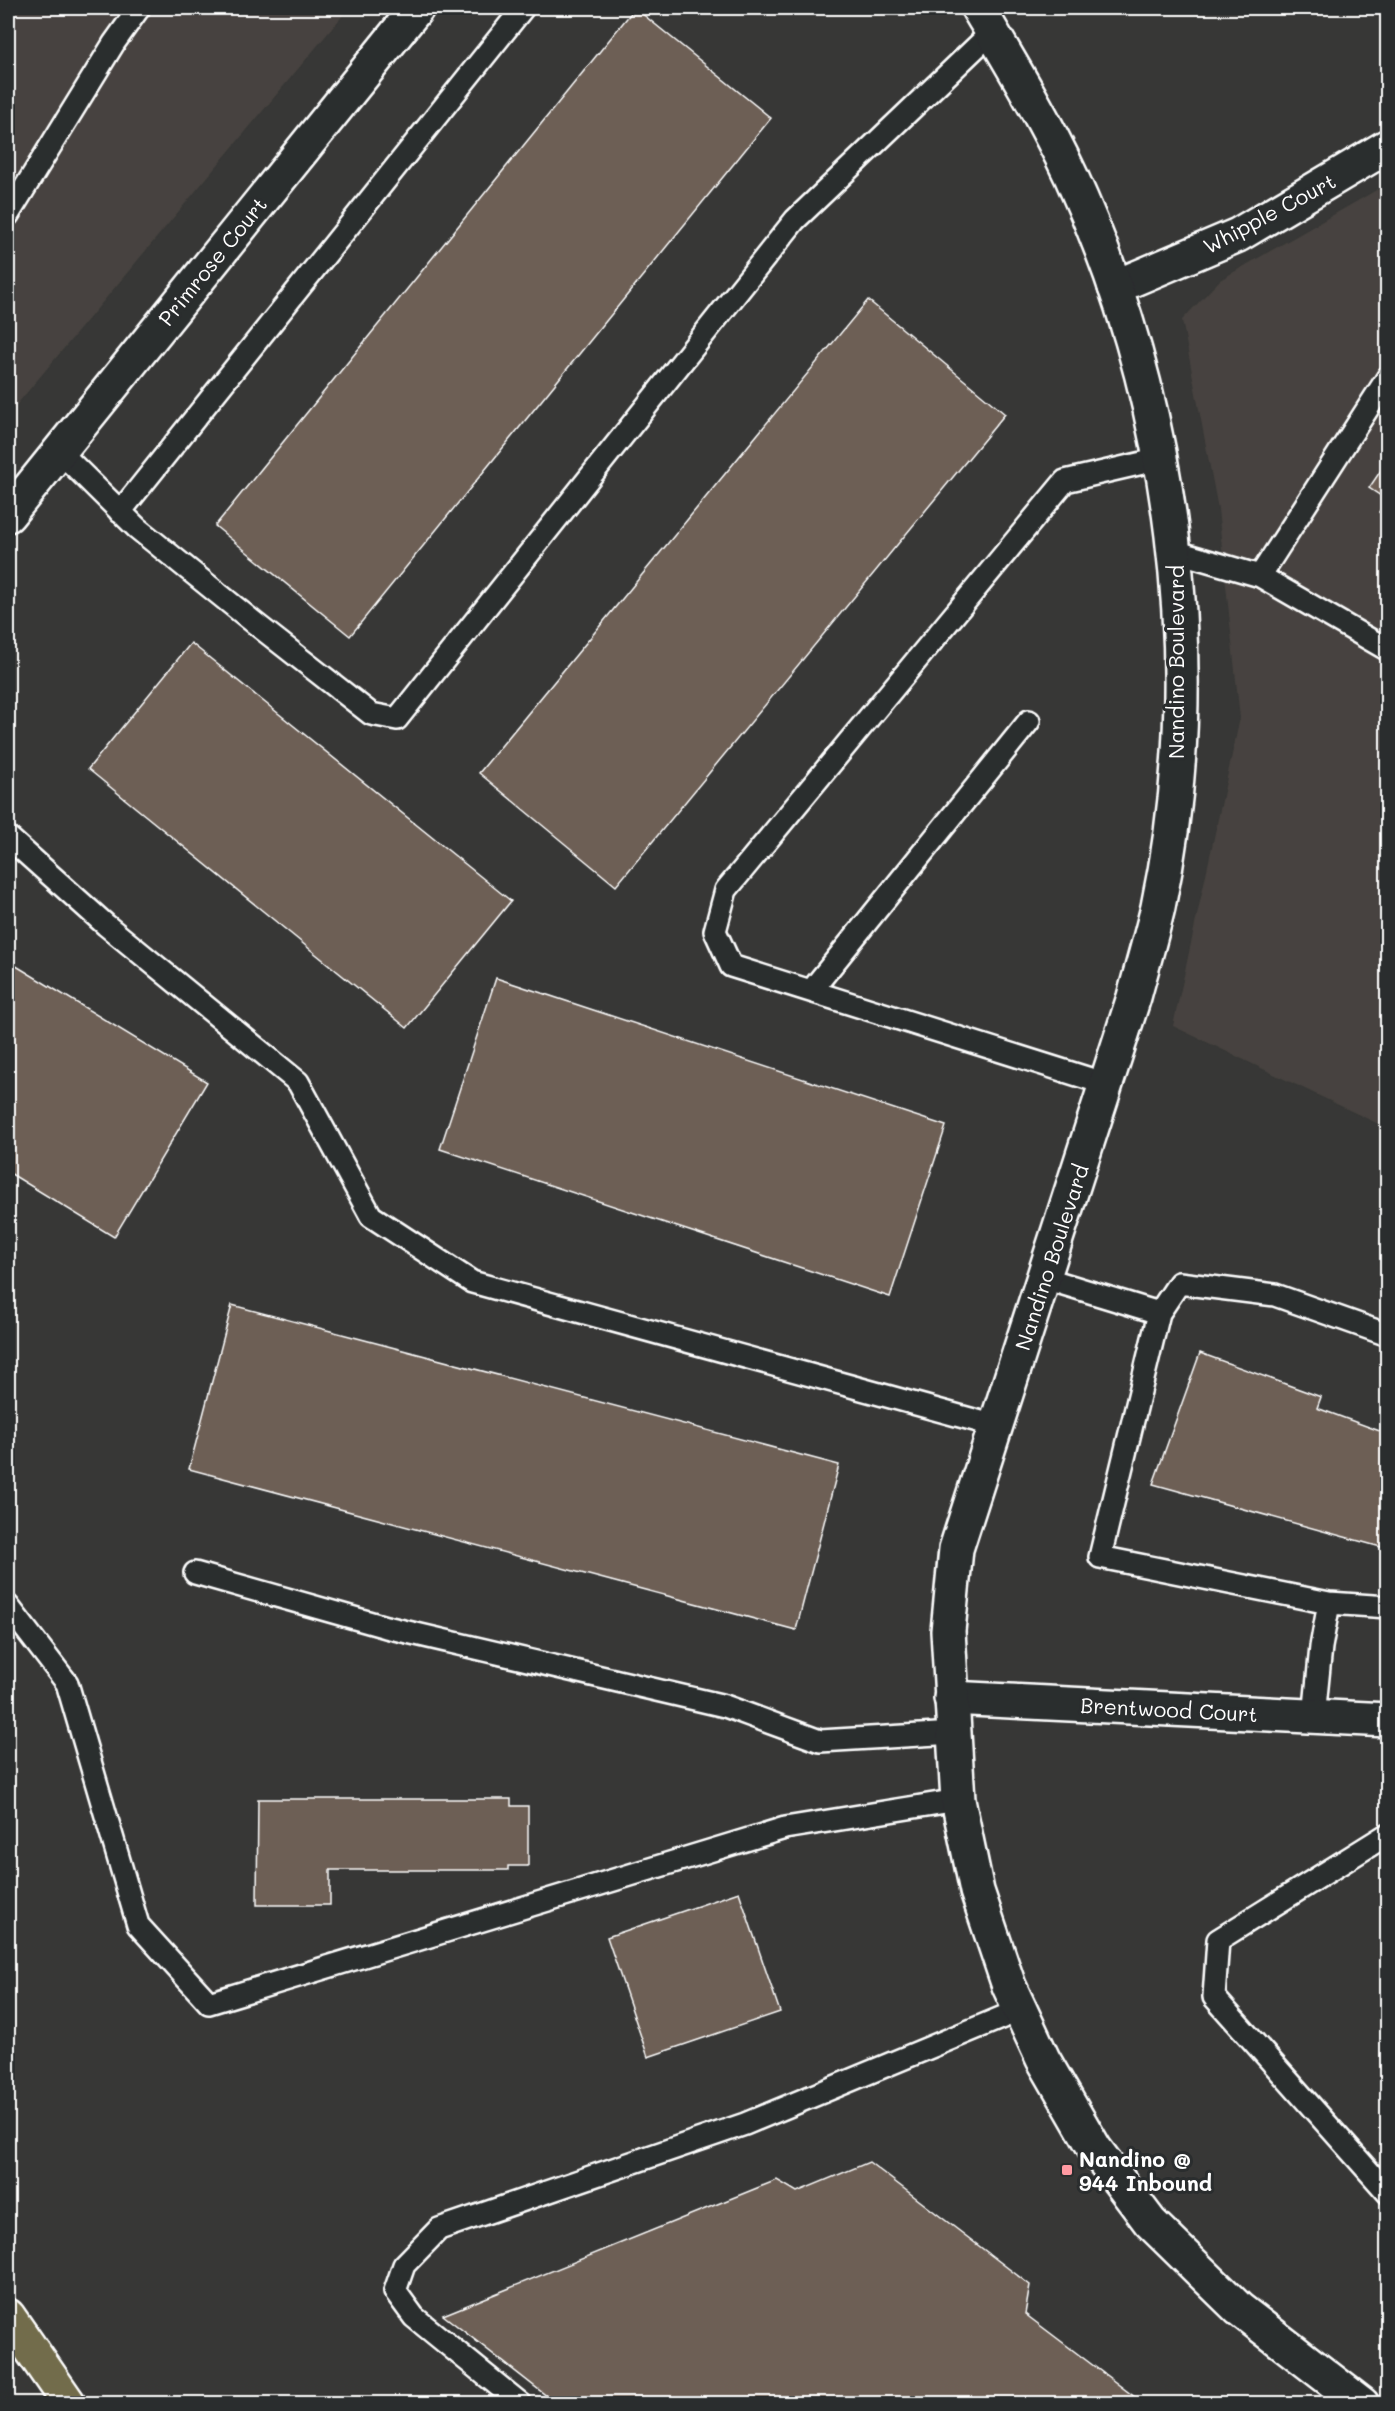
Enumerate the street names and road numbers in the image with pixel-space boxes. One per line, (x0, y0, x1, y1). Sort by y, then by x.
street label: Whipple Court (1198, 167, 1340, 259)
street label: Primrose Court (152, 191, 272, 331)
street label: Nandino Boulevard (1162, 565, 1189, 759)
street label: Nandino Boulevard (1008, 1161, 1094, 1353)
street label: Brentwood Court (1080, 1691, 1258, 1727)

